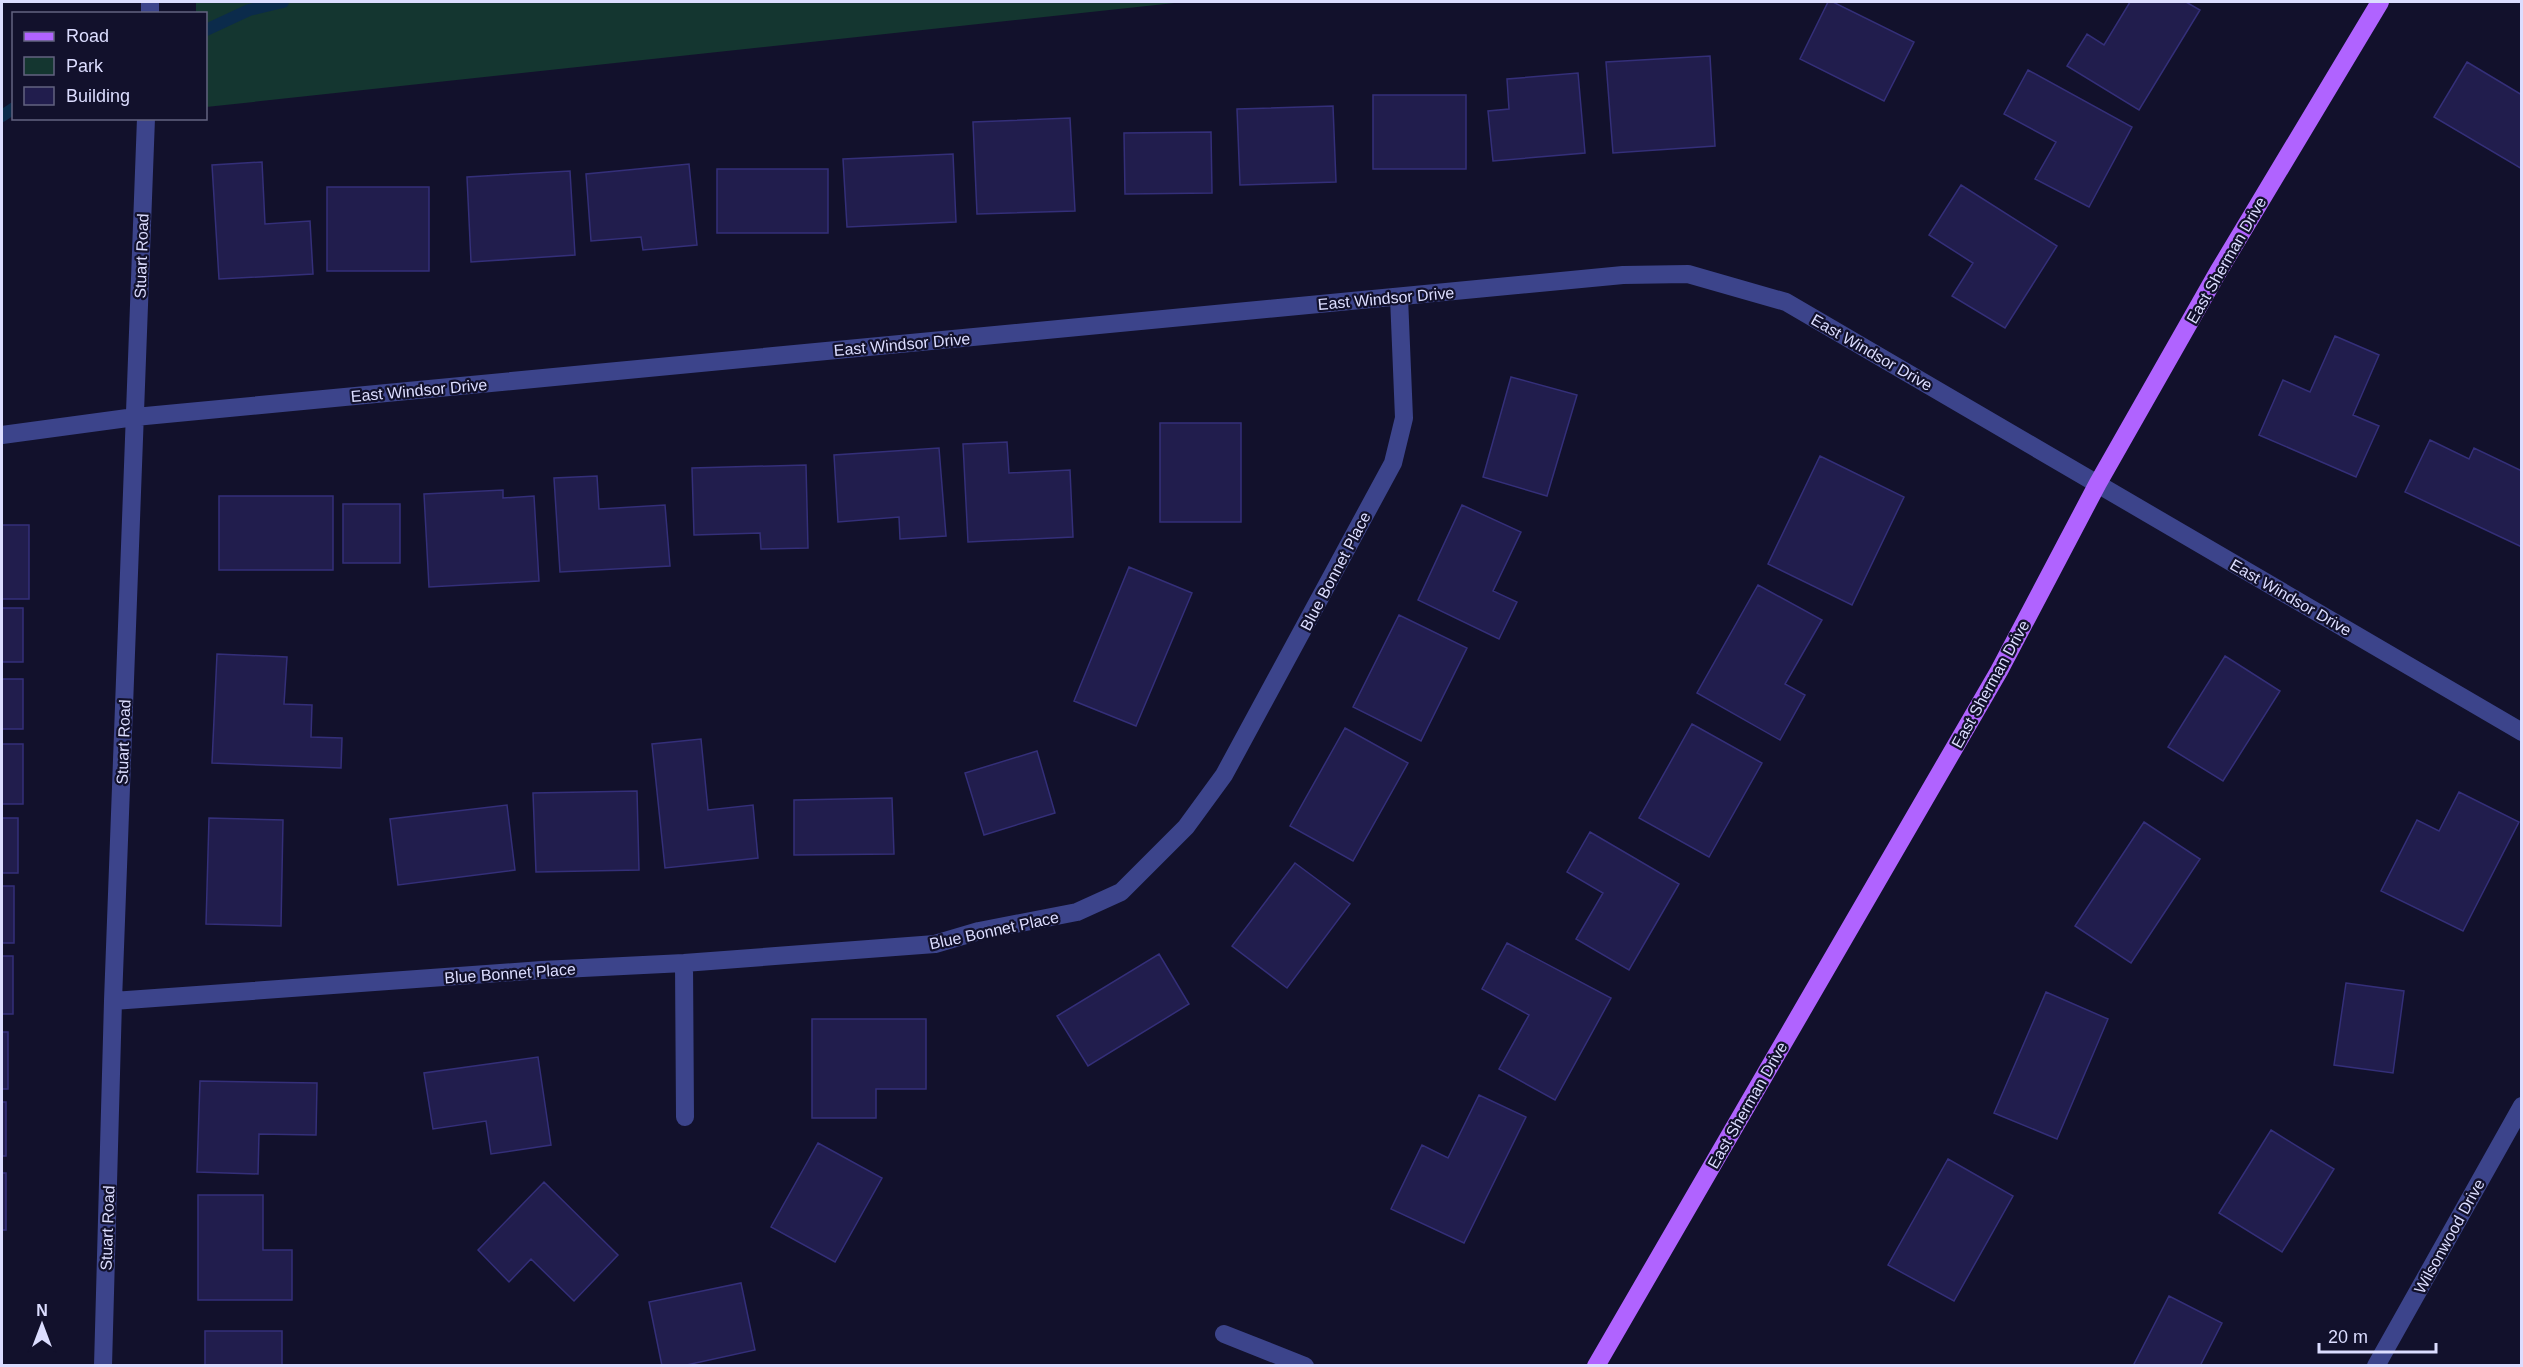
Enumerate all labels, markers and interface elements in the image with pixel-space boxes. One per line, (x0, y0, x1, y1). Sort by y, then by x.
legend (12, 12, 207, 120)
text: Road (66, 26, 109, 46)
text: Park (66, 56, 104, 76)
text: Building (66, 86, 130, 106)
street label: East Sherman Drive (2183, 194, 2270, 326)
street label: Stuart Road (132, 213, 151, 299)
street label: East Windsor Drive (1317, 284, 1455, 313)
street label: East Windsor Drive (1808, 311, 1935, 394)
street label: East Windsor Drive (833, 330, 971, 359)
street label: East Windsor Drive (350, 376, 488, 405)
street label: Blue Bonnet Place (1297, 509, 1374, 633)
street label: East Windsor Drive (2227, 556, 2354, 639)
street label: East Sherman Drive (1948, 617, 2033, 751)
street label: Stuart Road (114, 699, 133, 785)
street label: Blue Bonnet Place (928, 908, 1060, 952)
street label: Blue Bonnet Place (444, 960, 576, 987)
street label: East Sherman Drive (1704, 1039, 1791, 1171)
street label: Wilsonwood Drive (2411, 1176, 2488, 1296)
street label: Stuart Road (98, 1185, 117, 1271)
north arrow (12, 1295, 72, 1355)
text: N (36, 1302, 48, 1319)
scale bar (2319, 1316, 2436, 1354)
text: 20 m (2328, 1327, 2368, 1347)

